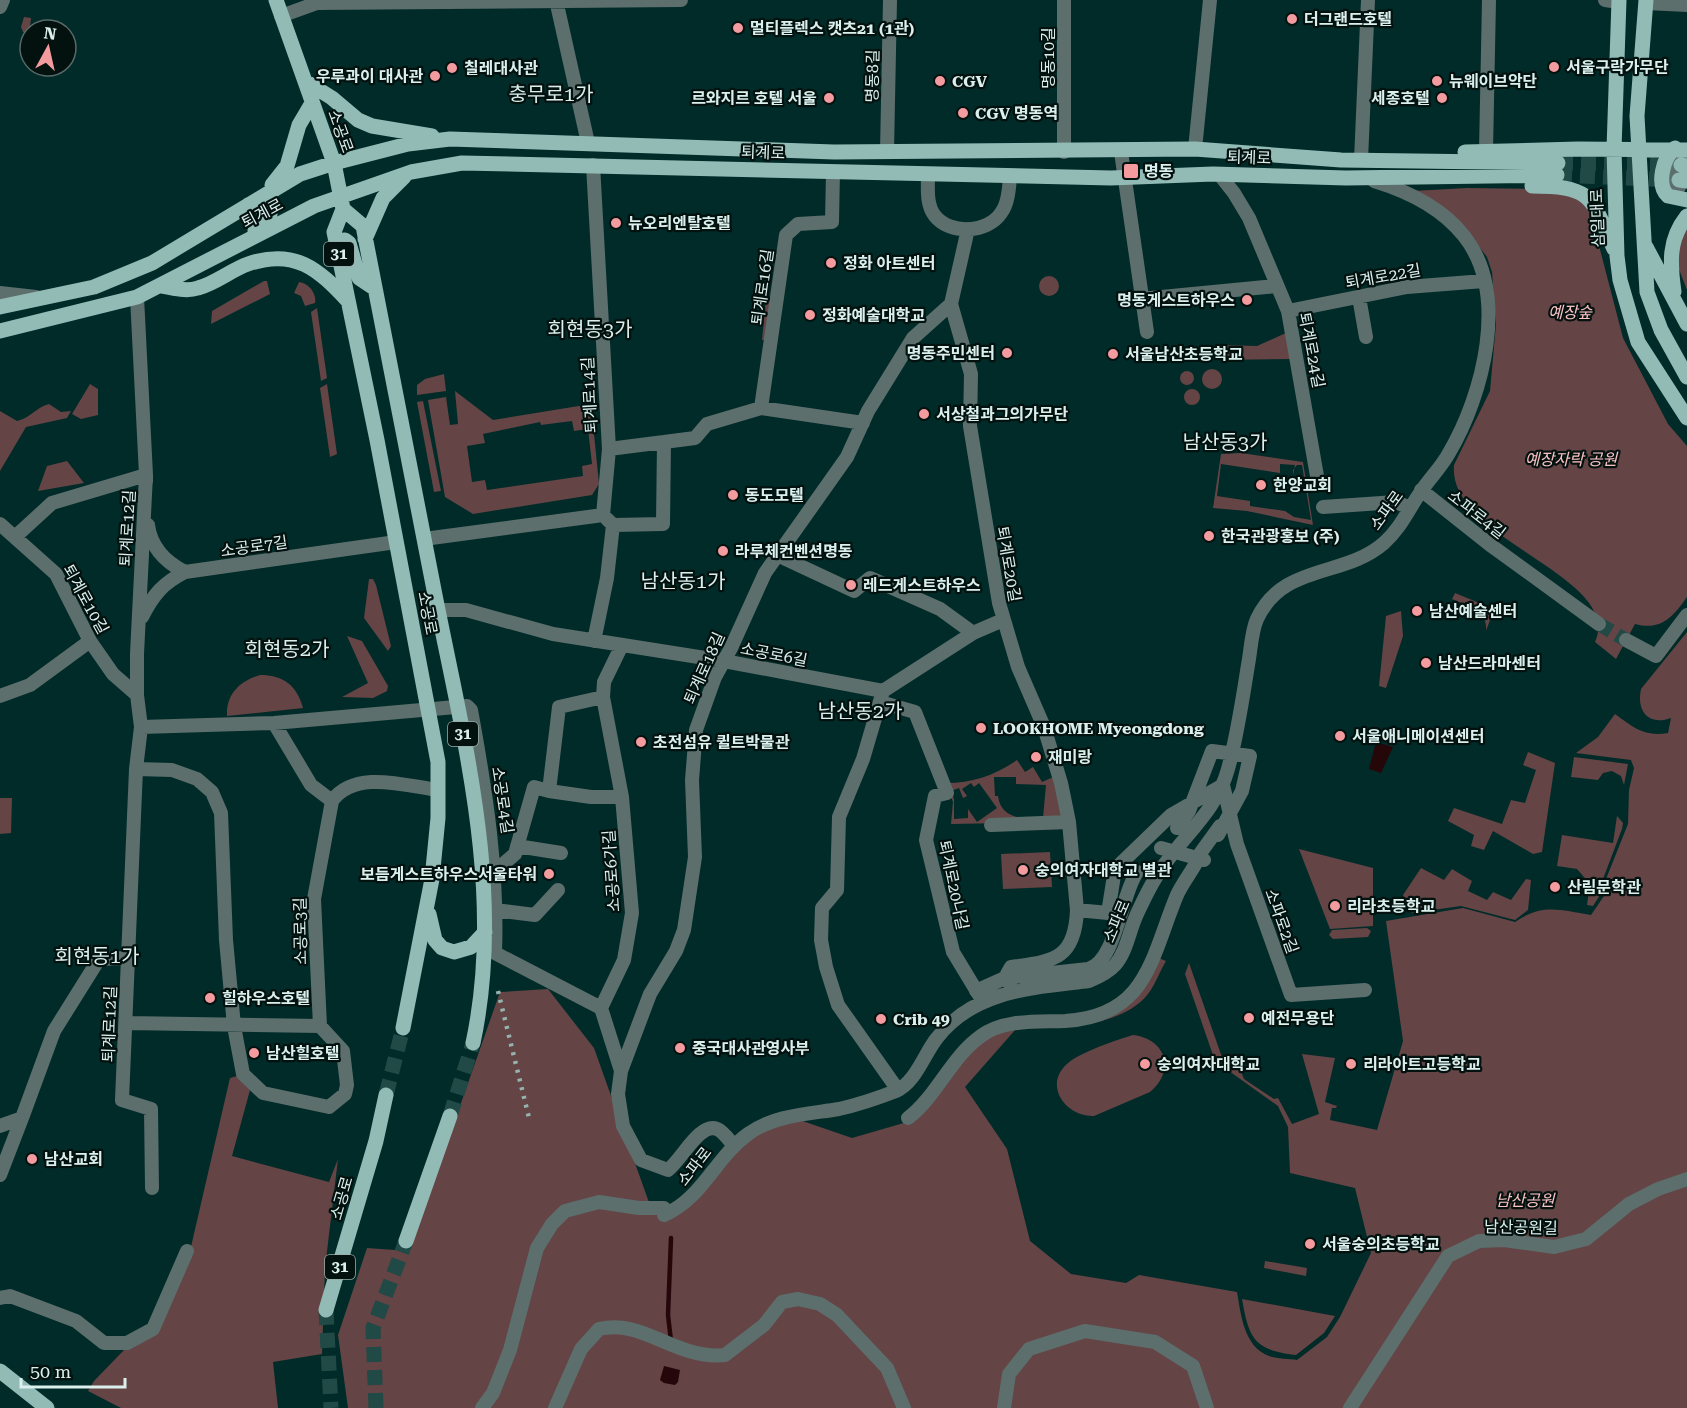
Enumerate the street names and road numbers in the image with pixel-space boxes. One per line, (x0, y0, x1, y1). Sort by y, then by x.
street label: 명동10길 (1039, 27, 1058, 89)
street label: 명동8길 (863, 49, 882, 103)
street label: 소공로 (324, 107, 357, 155)
street label: 퇴계로 (741, 142, 786, 163)
street label: 퇴계로 (1227, 147, 1272, 168)
street label: 삼일대로 (1587, 188, 1608, 248)
street label: 퇴계로 (238, 195, 286, 232)
road number: 31 (324, 242, 354, 266)
street label: 퇴계로16길 (748, 248, 777, 326)
street label: 퇴계로22길 (1344, 260, 1423, 293)
street label: 퇴계로24길 (1295, 311, 1328, 390)
street label: 퇴계로14길 (578, 356, 601, 434)
street label: 소파로4길 (1444, 486, 1509, 543)
street label: 소파로 (1366, 487, 1407, 534)
street label: 퇴계로12길 (116, 489, 139, 567)
street label: 퇴계로20길 (992, 525, 1025, 604)
street label: 소공로7길 (219, 532, 289, 561)
street label: 퇴계로10길 (59, 561, 112, 637)
street label: 소공로 (414, 590, 441, 637)
street label: 퇴계로18길 (680, 629, 729, 707)
street label: 소공로6길 (739, 639, 809, 670)
road number: 31 (448, 722, 478, 746)
street label: 소공로4길 (488, 765, 517, 835)
street label: 소공로6가길 (599, 829, 624, 913)
street label: 퇴계로20나길 (935, 838, 972, 932)
street label: 소파로2길 (1261, 886, 1302, 956)
street label: 소공로3길 (290, 897, 311, 965)
street label: 소파로 (1099, 897, 1134, 945)
street label: 퇴계로12길 (99, 985, 120, 1063)
street label: 소파로 (673, 1143, 716, 1190)
street label: 소공로 (326, 1174, 357, 1222)
street label: 남산공원길 (1484, 1217, 1558, 1238)
road number: 31 (325, 1255, 355, 1279)

